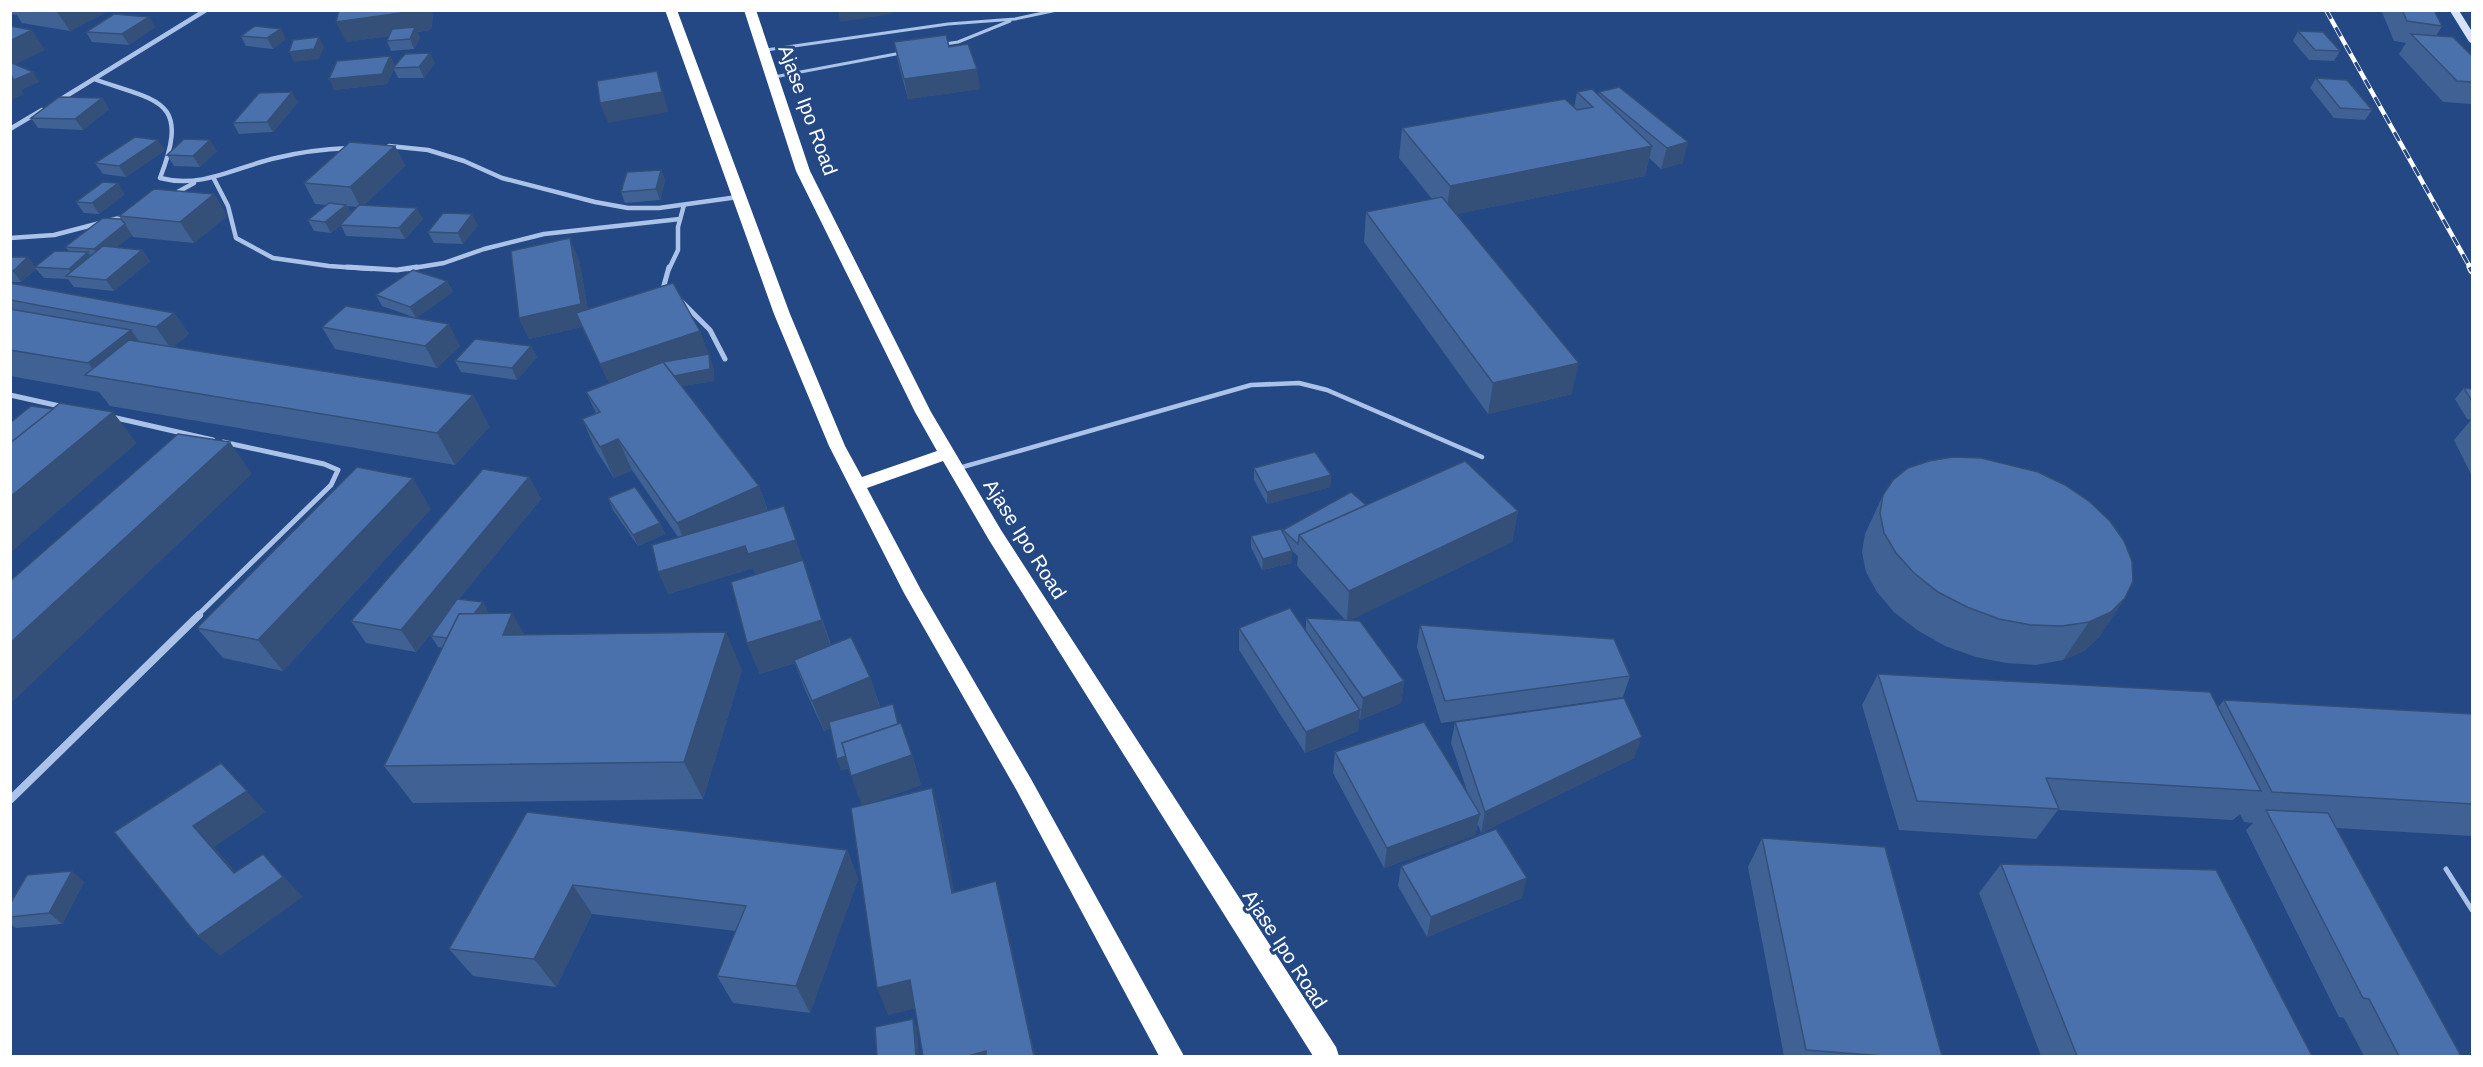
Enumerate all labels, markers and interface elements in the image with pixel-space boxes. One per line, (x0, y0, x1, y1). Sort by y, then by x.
street label: Ajase Ipo Road (774, 42, 842, 178)
street label: Ajase Ipo Road (979, 475, 1071, 603)
street label: Ajase Ipo Road (1239, 886, 1331, 1012)

